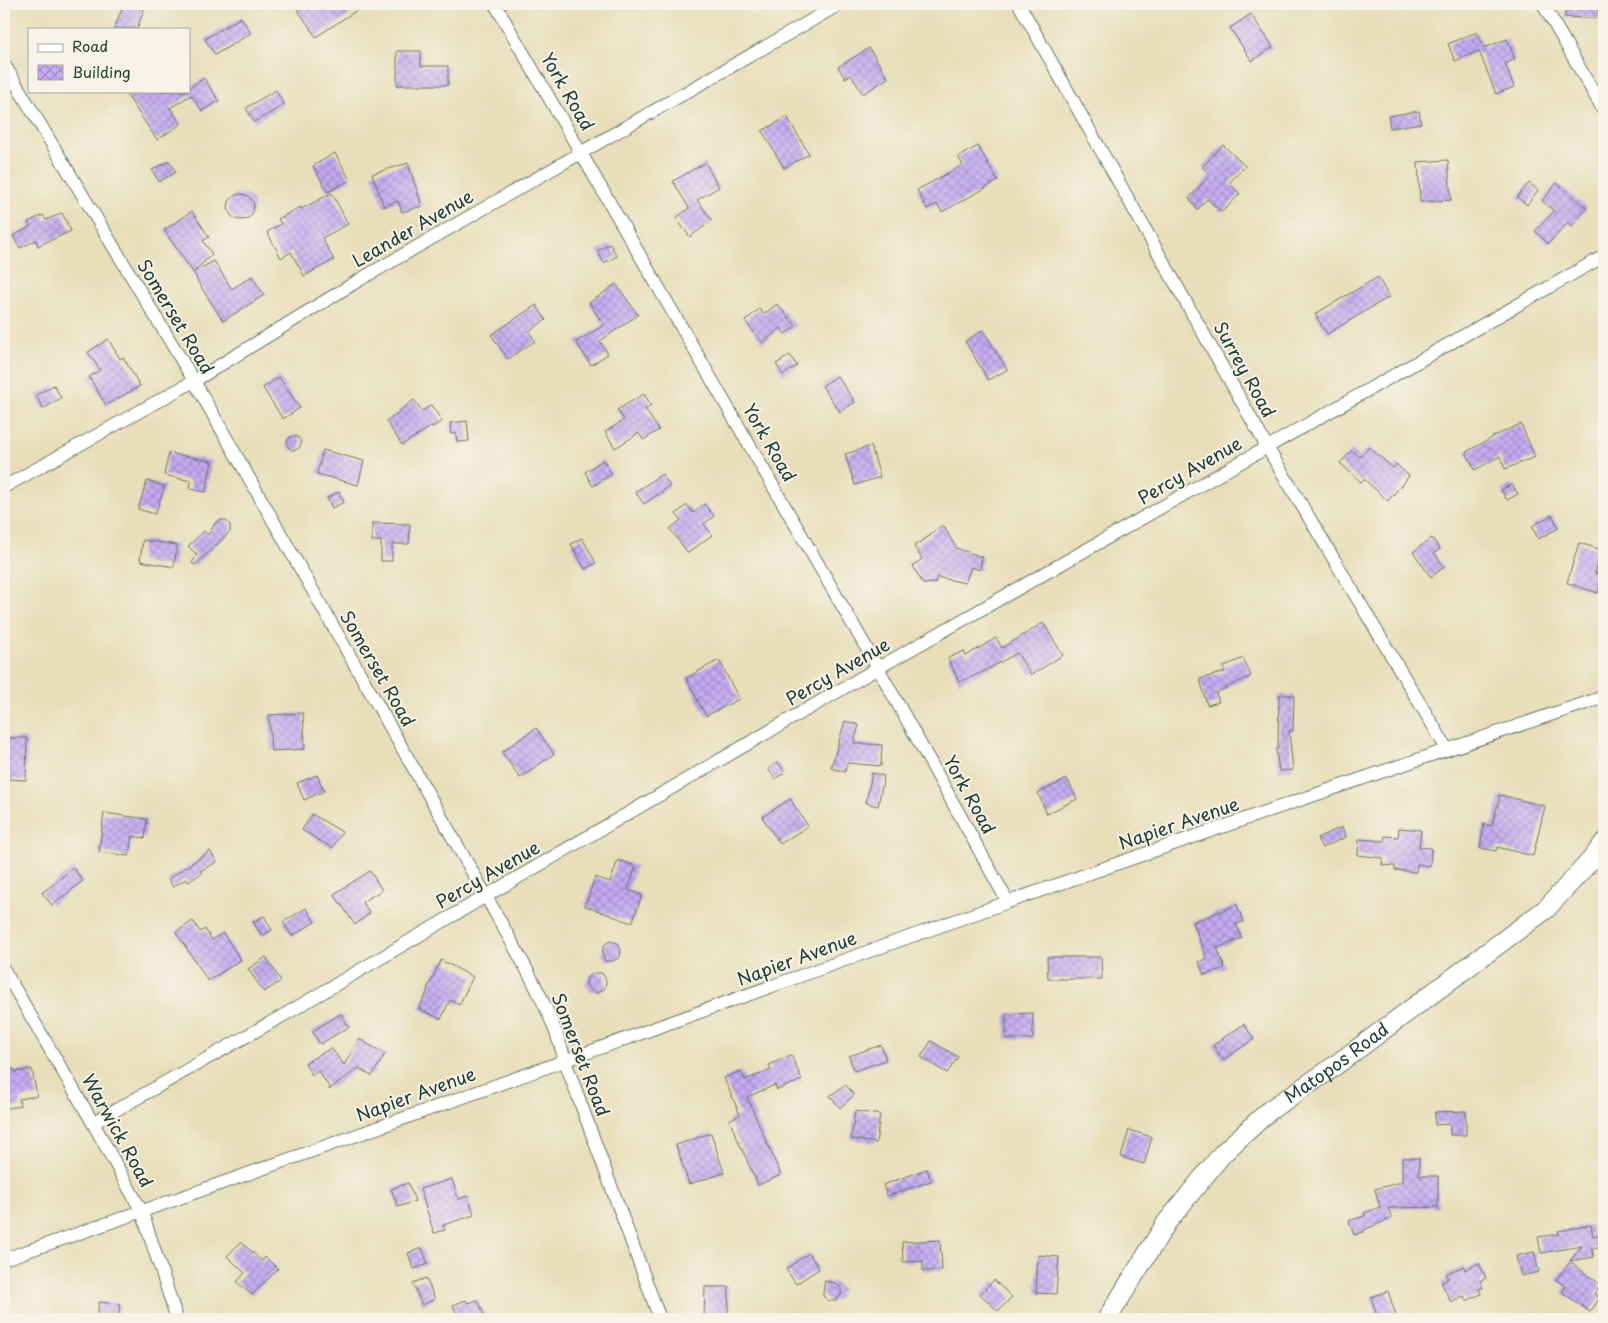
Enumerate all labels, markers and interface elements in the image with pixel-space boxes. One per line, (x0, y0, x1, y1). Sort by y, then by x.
legend (28, 28, 190, 92)
text: Road (72, 34, 108, 57)
street label: York Road (535, 47, 602, 135)
text: Building (72, 60, 131, 83)
street label: Leander Avenue (347, 182, 478, 273)
street label: Somerset Road (131, 254, 221, 379)
street label: Surrey Road (1208, 316, 1283, 422)
street label: York Road (737, 398, 804, 486)
street label: Percy Avenue (1132, 429, 1246, 510)
street label: Somerset Road (334, 605, 422, 731)
street label: Percy Avenue (780, 630, 894, 711)
street label: York Road (938, 750, 1003, 839)
street label: Napier Avenue (1115, 789, 1242, 856)
street label: Percy Avenue (430, 833, 544, 914)
street label: Napier Avenue (733, 923, 860, 992)
street label: Somerset Road (546, 989, 617, 1120)
street label: Matopos Road (1278, 1015, 1394, 1109)
street label: Napier Avenue (352, 1059, 479, 1128)
street label: Warwick Road (76, 1069, 161, 1192)

